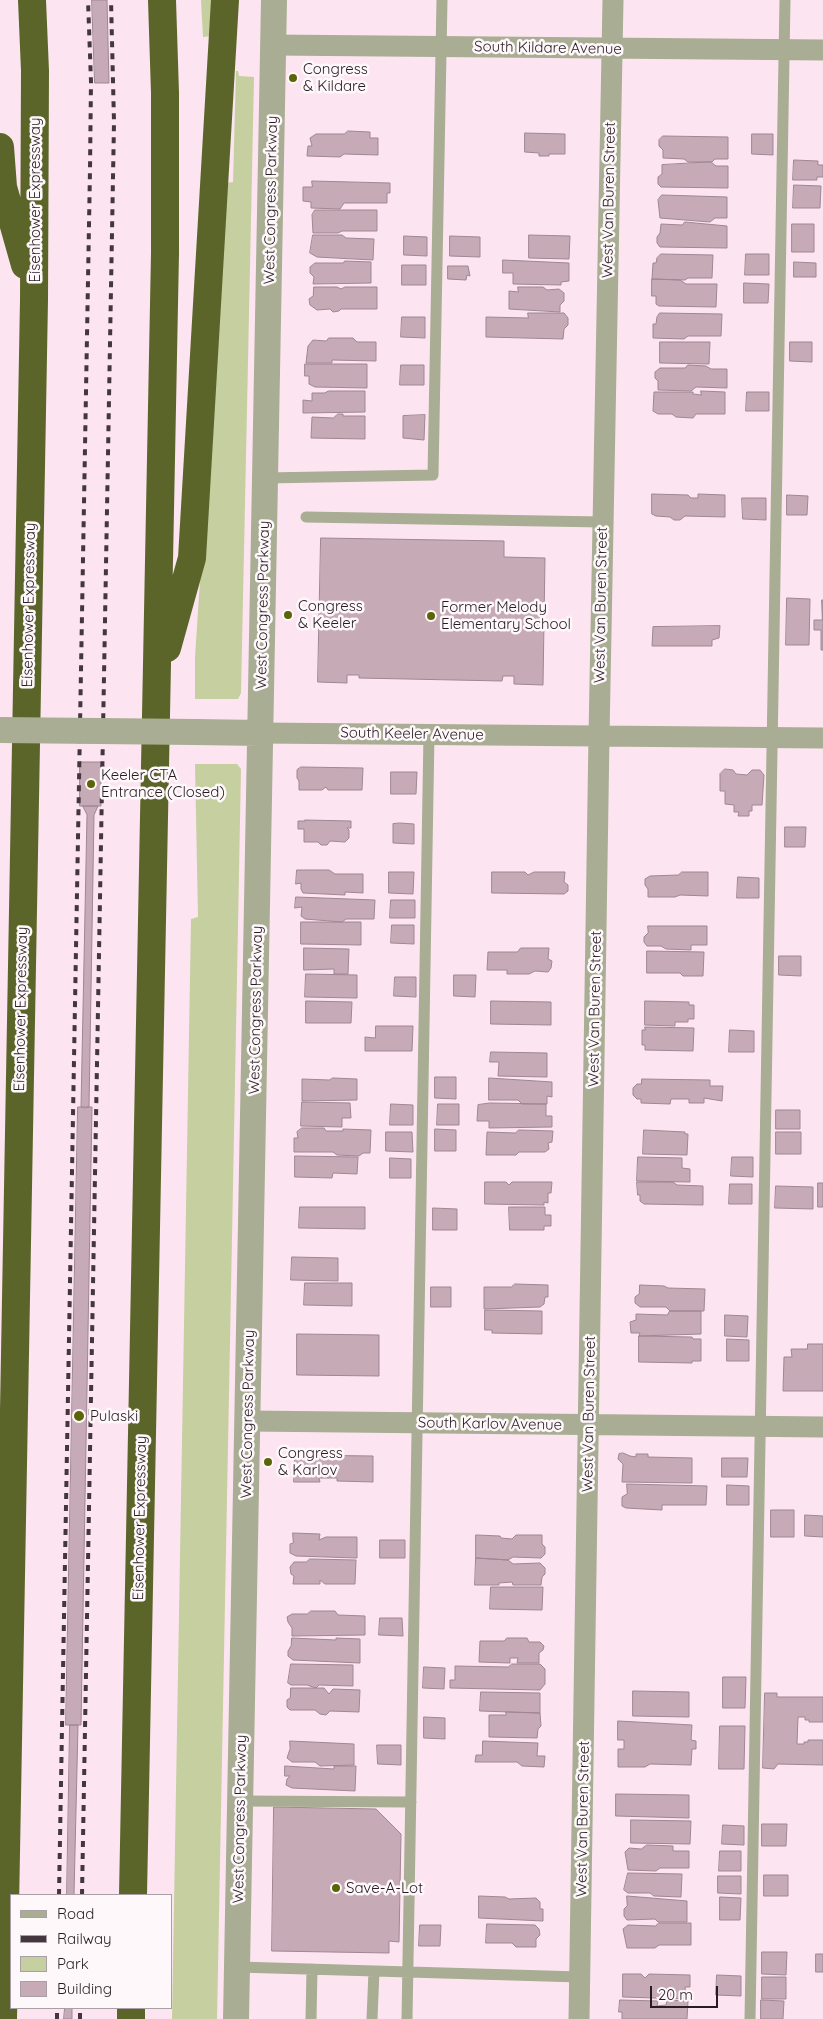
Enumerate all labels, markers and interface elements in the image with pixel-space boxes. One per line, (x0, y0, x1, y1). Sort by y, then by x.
street label: South Kildare Avenue (474, 38, 622, 58)
place label: Congress & Kildare (303, 60, 368, 95)
marker: Congress & Kildare (287, 72, 299, 84)
street label: West Congress Parkway (261, 116, 281, 284)
street label: Eisenhower Expressway (26, 118, 44, 282)
street label: West Van Buren Street (599, 122, 619, 278)
street label: West Congress Parkway (253, 521, 273, 689)
street label: Eisenhower Expressway (19, 522, 39, 688)
street label: West Van Buren Street (591, 527, 611, 683)
place label: Congress & Keeler (298, 597, 363, 632)
place label: Former Melody Elementary School (441, 598, 571, 633)
marker: Congress & Keeler (282, 609, 294, 621)
marker: Former Melody Elementary School (425, 610, 437, 622)
street label: South Keeler Avenue (340, 724, 484, 744)
place label: Keeler CTA Entrance (Closed) (101, 766, 225, 801)
marker: Keeler CTA Entrance (Closed) (85, 778, 97, 790)
street label: Eisenhower Expressway (11, 926, 31, 1092)
street label: West Congress Parkway (246, 926, 266, 1094)
street label: West Van Buren Street (585, 931, 605, 1087)
street label: West Congress Parkway (238, 1330, 258, 1498)
street label: West Van Buren Street (579, 1336, 599, 1492)
place label: Pulaski (90, 1407, 138, 1425)
marker: Pulaski (72, 1409, 86, 1423)
street label: South Karlov Avenue (418, 1414, 562, 1434)
street label: Eisenhower Expressway (130, 1435, 150, 1601)
place label: Congress & Karlov (278, 1444, 343, 1479)
marker: Congress & Karlov (262, 1456, 274, 1468)
street label: West Congress Parkway (230, 1735, 250, 1903)
street label: West Van Buren Street (573, 1741, 593, 1897)
place label: Save-A-Lot (346, 1879, 423, 1897)
marker: Save-A-Lot (330, 1882, 342, 1894)
legend (10, 1894, 172, 2009)
text: Road (57, 1904, 94, 1923)
text: Railway (57, 1929, 112, 1948)
text: Park (57, 1954, 89, 1973)
scale bar (653, 1976, 720, 2008)
text: Building (57, 1979, 112, 1998)
text: 20 m (658, 1985, 693, 2004)

